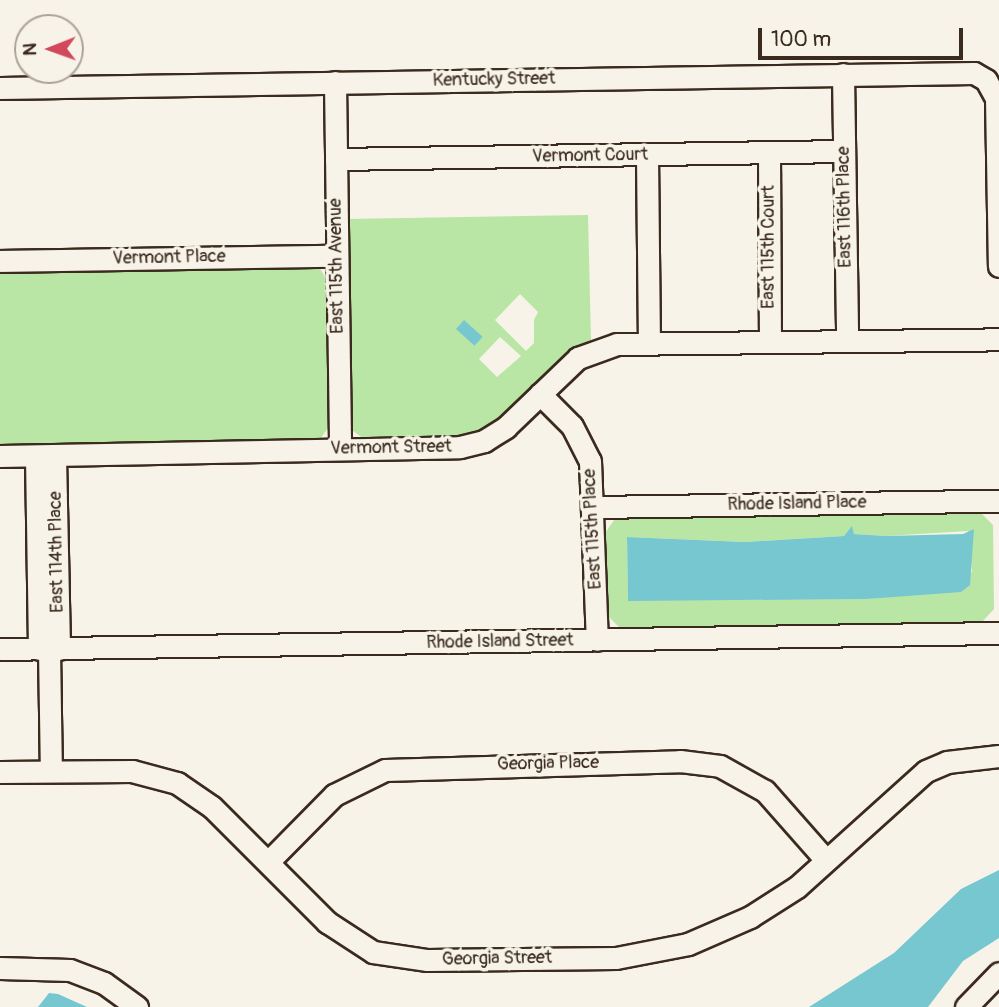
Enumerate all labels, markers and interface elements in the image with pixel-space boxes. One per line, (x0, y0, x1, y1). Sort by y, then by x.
north arrow (14, 14, 84, 84)
scale bar (761, 14, 966, 58)
text: 100 m (771, 26, 831, 53)
text: N (18, 43, 42, 56)
street label: Kentucky Street (432, 68, 556, 92)
street label: Vermont Court (532, 144, 648, 168)
street label: East 116th Place (833, 146, 857, 268)
street label: East 115th Court (758, 185, 780, 309)
street label: East 115th Avenue (325, 198, 349, 334)
street label: Vermont Place (112, 246, 226, 270)
street label: Vermont Street (330, 436, 452, 460)
street label: East 115th Place (579, 468, 607, 590)
street label: East 114th Place (45, 491, 69, 613)
street label: Rhode Island Place (727, 492, 867, 516)
street label: Rhode Island Street (426, 630, 574, 654)
street label: Georgia Place (497, 752, 599, 776)
street label: Georgia Street (442, 947, 552, 971)

